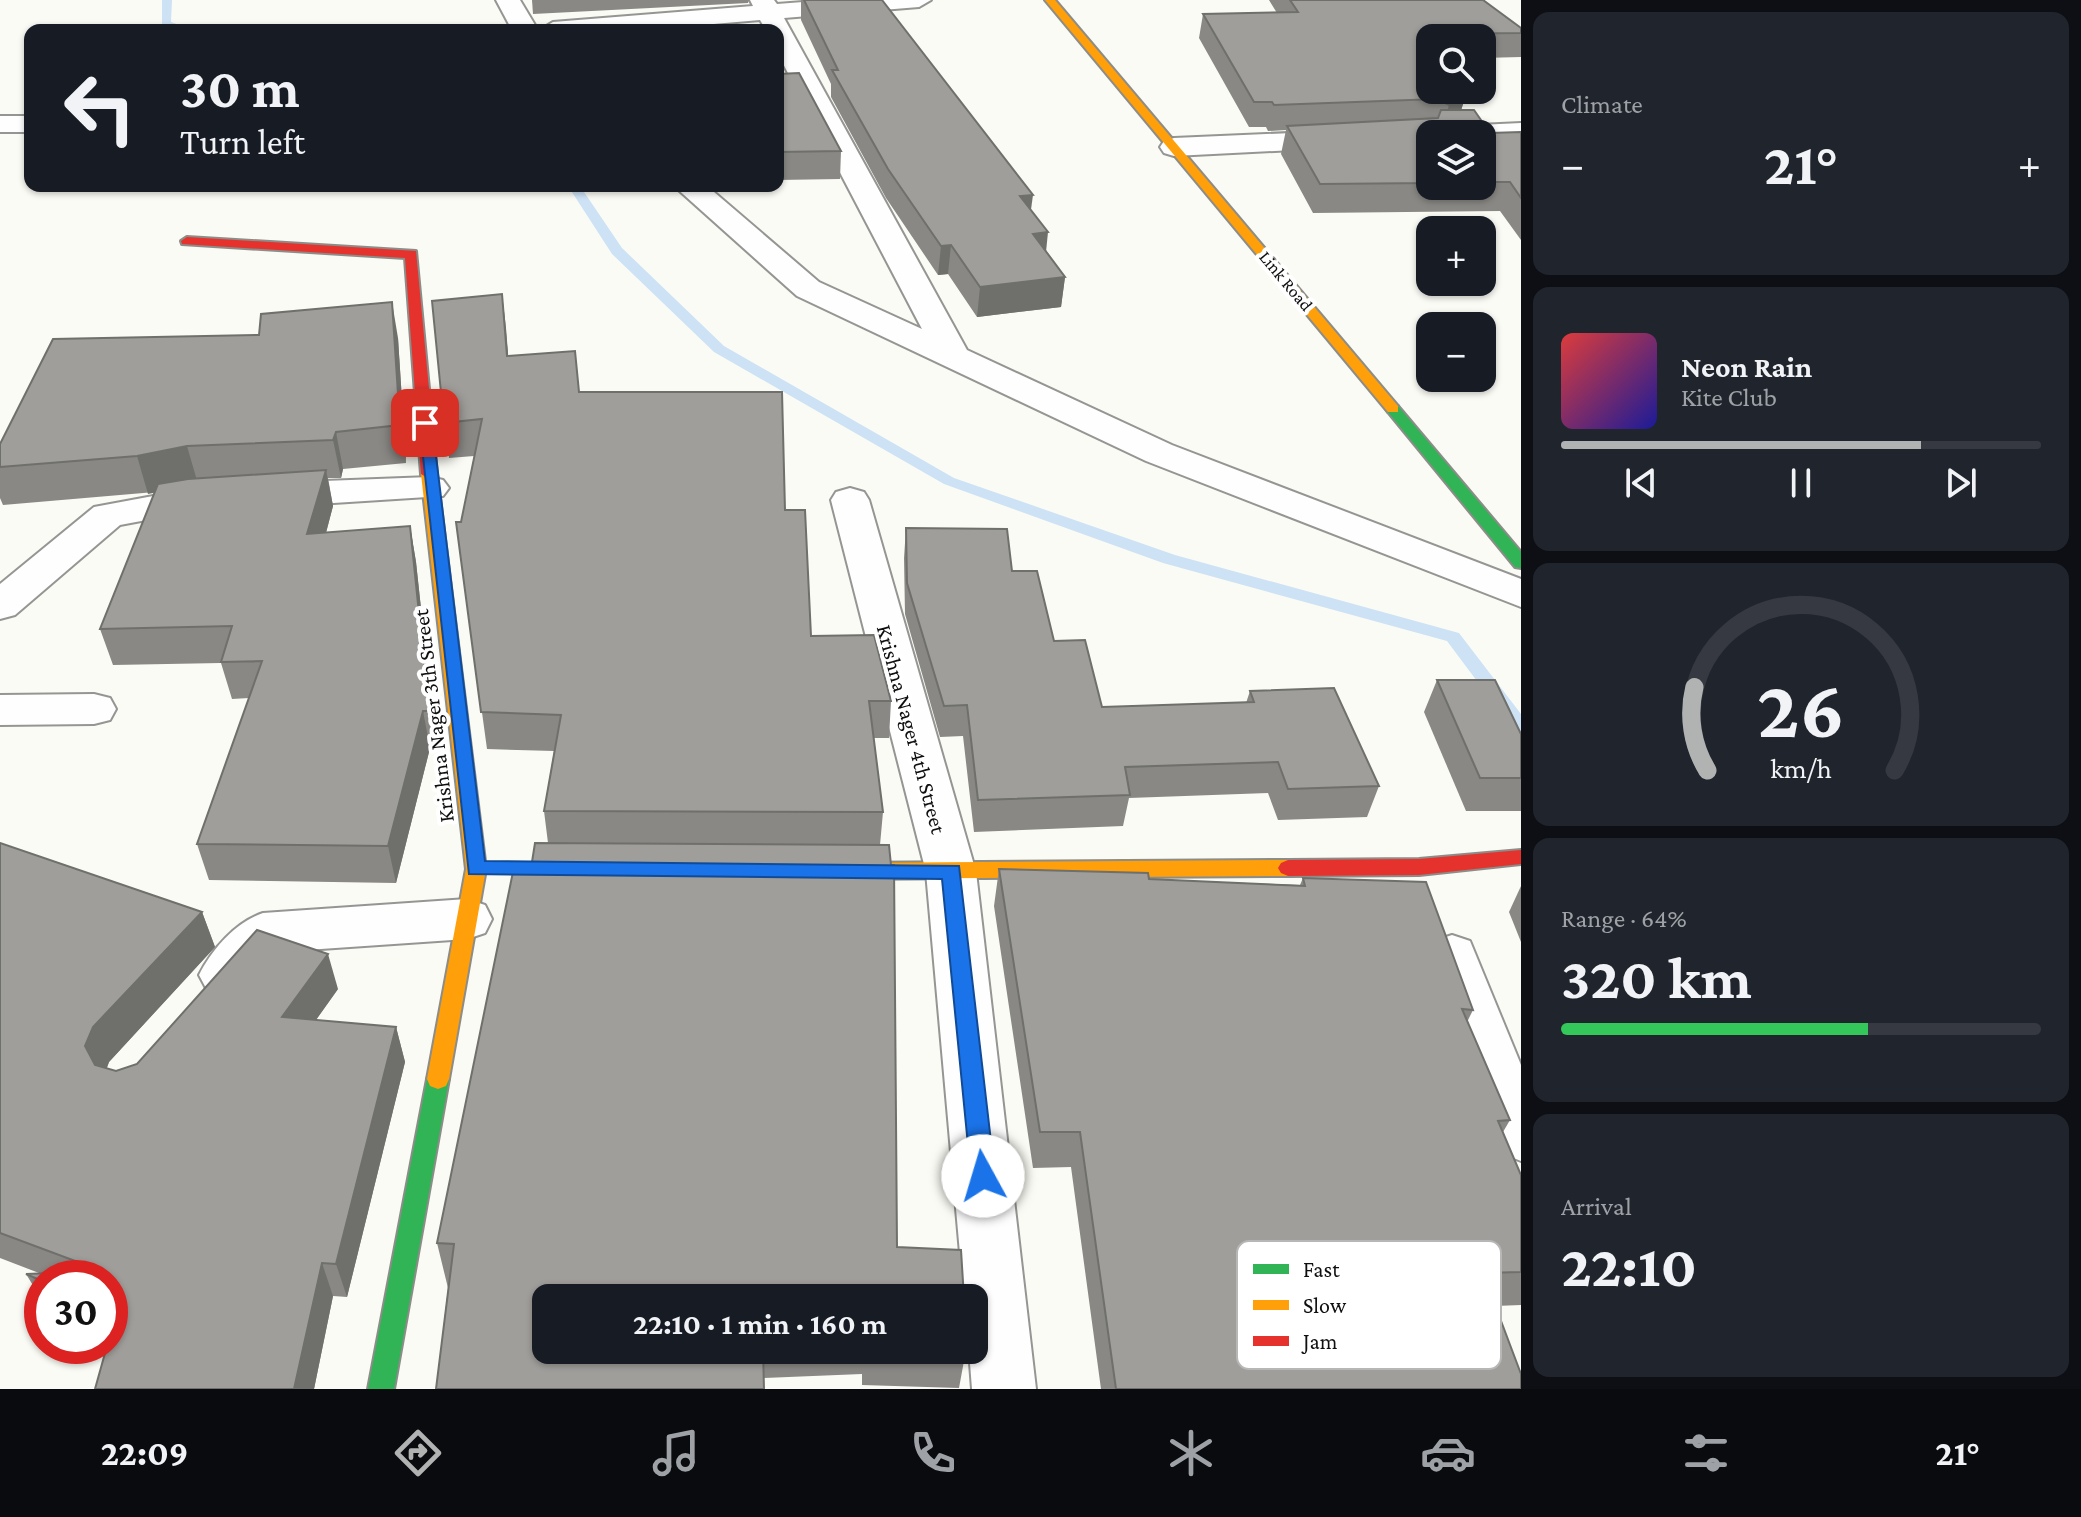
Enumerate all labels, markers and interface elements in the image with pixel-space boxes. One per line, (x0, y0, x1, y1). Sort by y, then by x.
map controls (1416, 24, 1496, 392)
button: search (1416, 24, 1496, 104)
icon: left (48, 56, 152, 160)
text: 30 m (180, 57, 300, 119)
text: Climate (1561, 90, 1643, 119)
button: layers (1416, 120, 1496, 200)
text: Turn left (180, 122, 305, 162)
text: 21° (1764, 130, 1838, 197)
text: − (1561, 140, 1584, 188)
text: + (2018, 140, 2041, 188)
button: + (1416, 216, 1496, 296)
street label: Link Road (1255, 247, 1317, 315)
button: − (1416, 312, 1496, 392)
text: Neon Rain (1681, 350, 1812, 383)
text: Kite Club (1681, 383, 1777, 412)
pin (391, 389, 459, 457)
icon: arrive (403, 401, 447, 445)
icon: previous (1619, 461, 1663, 505)
icon: pause (1779, 461, 1823, 505)
icon: next (1939, 461, 1983, 505)
street label: Krishna Nager 3th Street (408, 607, 459, 824)
street label: Krishna Nager 4th Street (872, 622, 952, 837)
text: 26 (1757, 661, 1845, 754)
text: km/h (1770, 752, 1832, 784)
text: Range · 64% (1561, 904, 1687, 933)
text: 320 km (1561, 944, 1752, 1011)
position arrow (941, 1134, 1025, 1218)
text: Arrival (1561, 1192, 1632, 1221)
text: 22:10 (1561, 1232, 1697, 1299)
legend (1237, 1241, 1501, 1369)
text: Fast (1303, 1257, 1340, 1282)
speed limit sign: 30 (24, 1260, 128, 1364)
text: Slow (1303, 1293, 1347, 1318)
text: 22:10 · 1 min · 160 m (633, 1307, 887, 1340)
text: Jam (1301, 1329, 1338, 1354)
icon: directions (390, 1425, 446, 1481)
icon: music (648, 1425, 704, 1481)
icon: phone (905, 1425, 961, 1481)
icon: climate (1163, 1425, 1219, 1481)
icon: car (1420, 1425, 1476, 1481)
icon: filters (1678, 1425, 1734, 1481)
text: 22:09 (101, 1433, 189, 1473)
text: 21° (1935, 1433, 1980, 1473)

